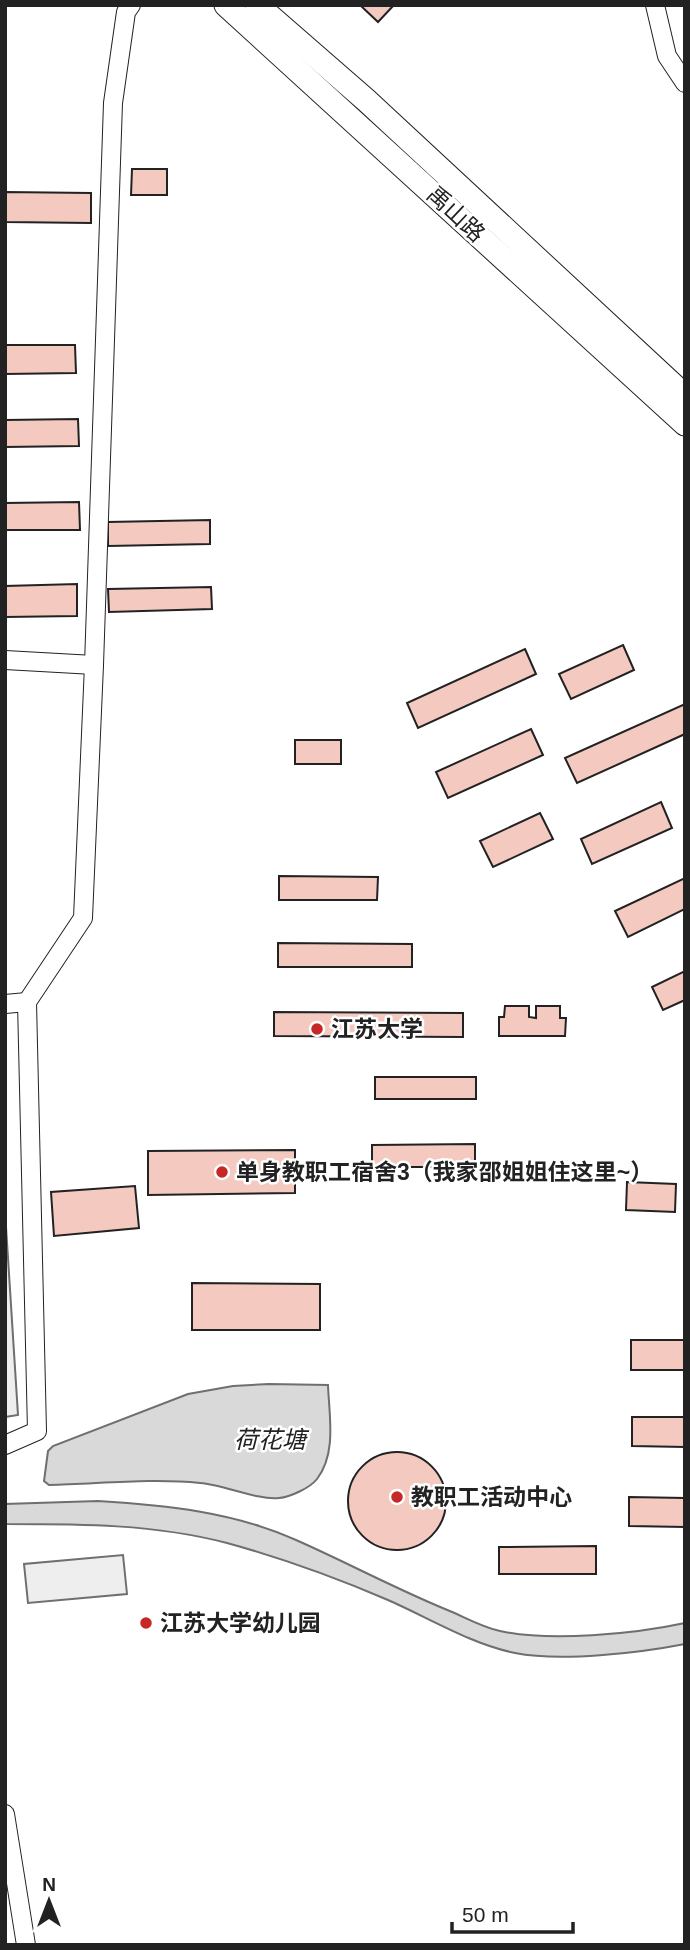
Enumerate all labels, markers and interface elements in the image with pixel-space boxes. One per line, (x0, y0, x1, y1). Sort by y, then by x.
street label: 禹山路 (422, 181, 490, 247)
place label: 江苏大学 (331, 1016, 423, 1042)
marker: 江苏大学 (309, 1021, 325, 1037)
place label: 单身教职工宿舍3（我家邵姐姐住这里~） (236, 1159, 653, 1185)
marker: 单身教职工宿舍3（我家邵姐姐住这里~） (214, 1164, 230, 1180)
water label: 荷花塘 (234, 1426, 310, 1453)
place label: 教职工活动中心 (411, 1484, 572, 1510)
marker: 教职工活动中心 (389, 1489, 405, 1505)
place label: 江苏大学幼儿园 (160, 1610, 321, 1636)
marker: 江苏大学幼儿园 (138, 1615, 154, 1631)
north arrow (14, 1866, 84, 1936)
text: N (42, 1874, 56, 1895)
scale bar (452, 1890, 573, 1934)
text: 50 m (462, 1903, 509, 1926)

